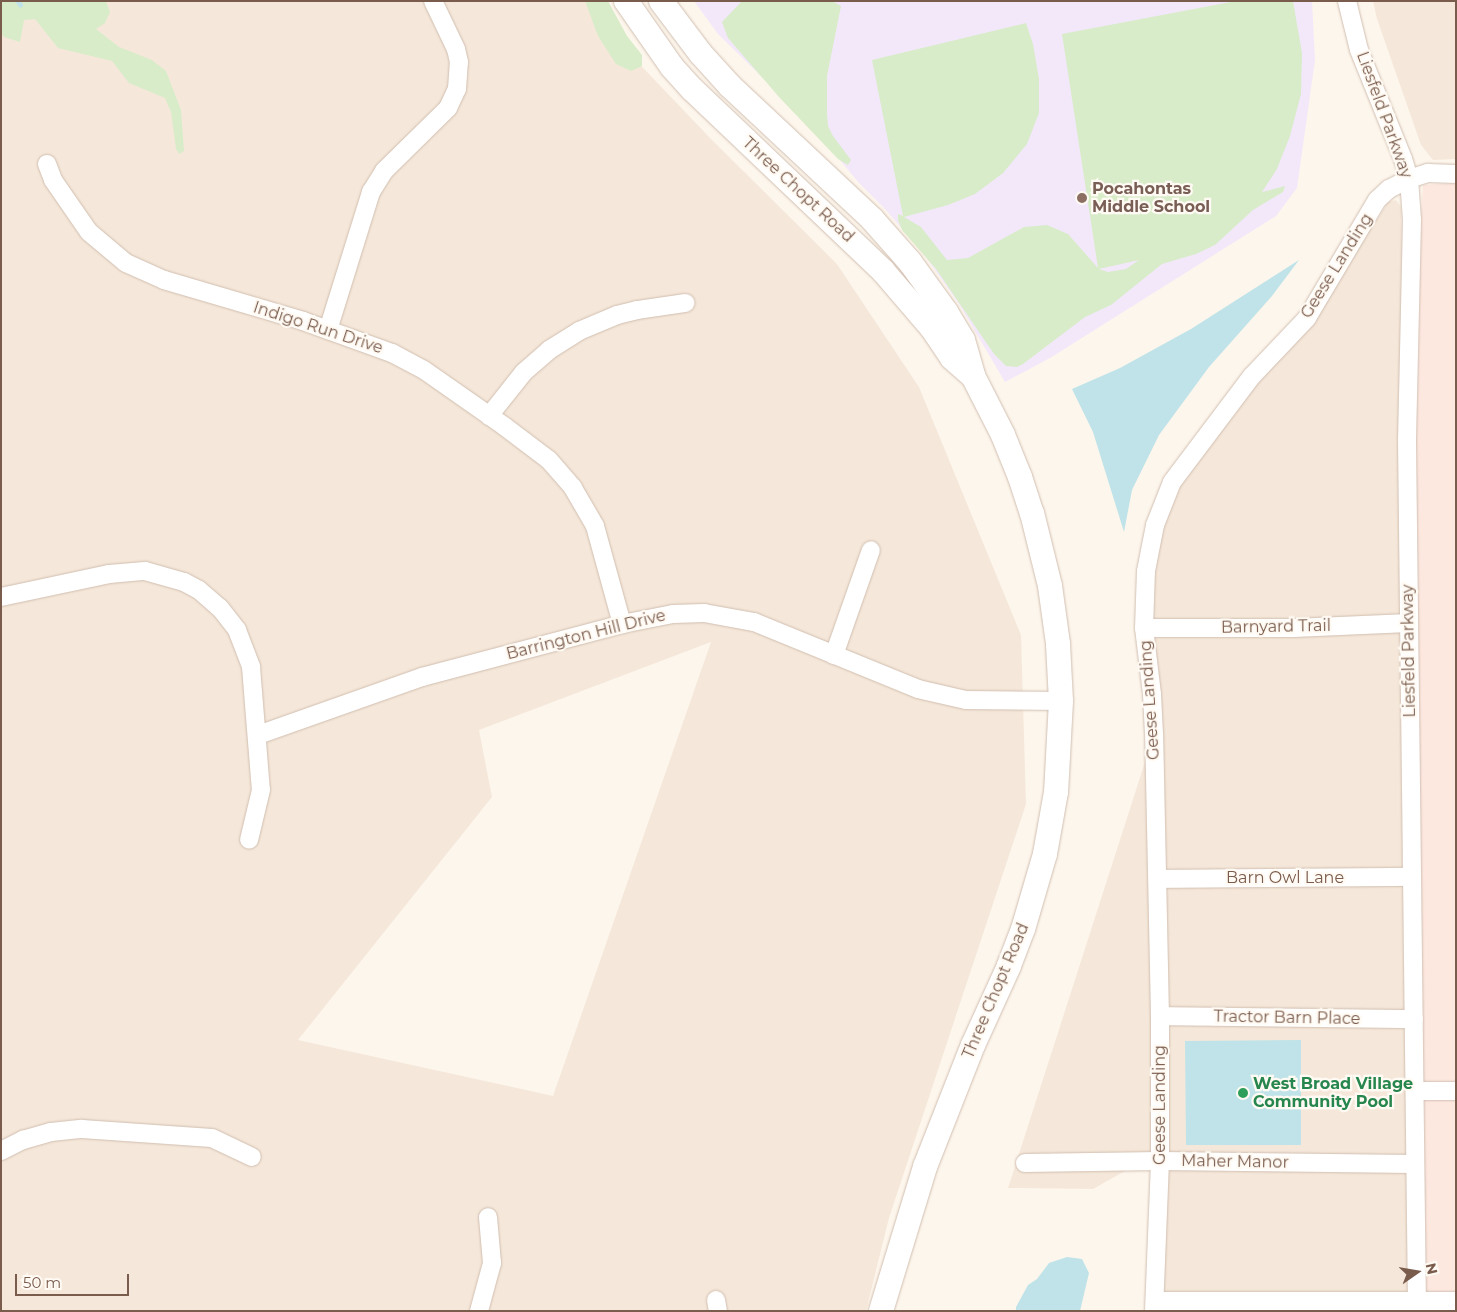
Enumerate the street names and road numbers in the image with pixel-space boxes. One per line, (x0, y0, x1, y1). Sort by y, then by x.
street label: Liesfeld Parkway (1352, 49, 1416, 181)
street label: Three Chopt Road (738, 133, 858, 247)
street label: Geese Landing (1297, 210, 1377, 322)
street label: Indigo Run Drive (251, 298, 385, 358)
street label: Liesfeld Parkway (1398, 584, 1420, 718)
street label: Barrington Hill Drive (504, 606, 668, 664)
street label: Barnyard Trail (1221, 616, 1331, 638)
street label: Geese Landing (1136, 639, 1164, 761)
street label: Barn Owl Lane (1226, 868, 1344, 888)
street label: Three Chopt Road (959, 920, 1033, 1062)
street label: Tractor Barn Place (1214, 1007, 1360, 1029)
street label: Geese Landing (1150, 1045, 1170, 1165)
street label: Maher Manor (1181, 1151, 1289, 1173)

